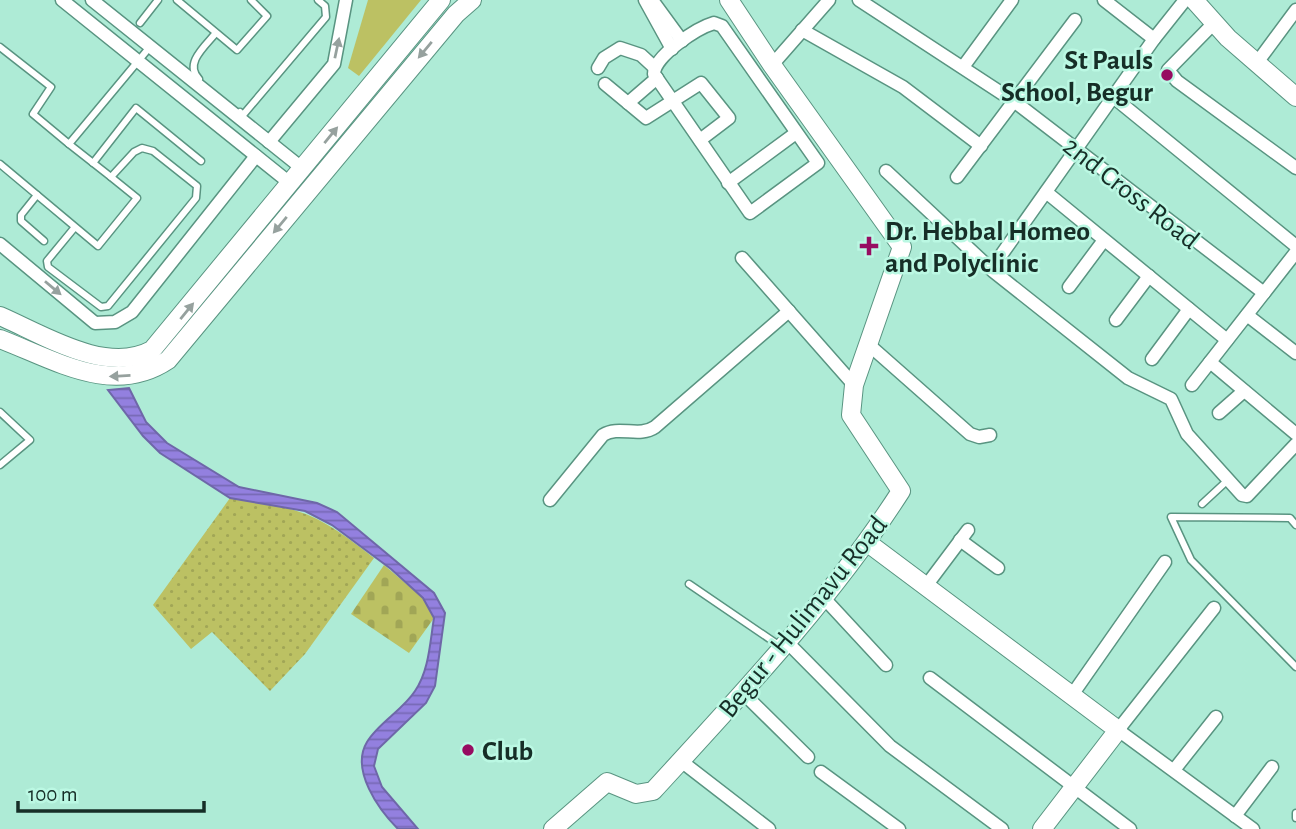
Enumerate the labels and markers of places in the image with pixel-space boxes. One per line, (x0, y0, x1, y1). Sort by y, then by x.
place label: St Pauls School, Begur (1001, 47, 1153, 107)
marker: St Pauls School, Begur (1159, 67, 1175, 83)
place label: Dr. Hebbal Homeo and Polyclinic (885, 218, 1090, 278)
marker: Dr. Hebbal Homeo and Polyclinic (859, 236, 879, 256)
place label: Club (482, 738, 533, 766)
marker: Club (460, 742, 476, 758)

